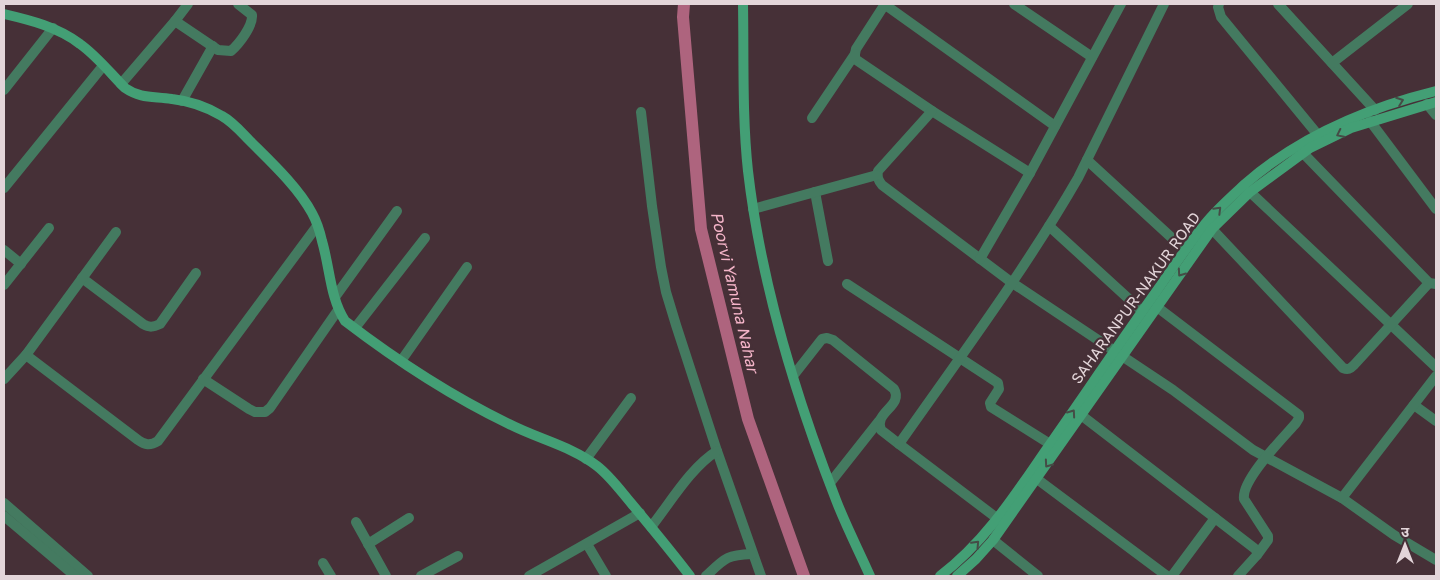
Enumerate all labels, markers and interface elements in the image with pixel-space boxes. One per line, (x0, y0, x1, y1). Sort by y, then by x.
one-way arrow (1396, 97, 1404, 107)
one-way arrow (1336, 127, 1345, 138)
one-way arrow (1213, 207, 1222, 216)
street label: SAHARANPUR-NAKUR ROAD (1067, 208, 1203, 387)
water label: Poorvi Yamuna Nahar (707, 210, 764, 377)
one-way arrow (1178, 267, 1187, 277)
one-way arrow (1066, 409, 1075, 419)
one-way arrow (1045, 458, 1054, 468)
north arrow (1380, 520, 1430, 570)
text: उ (1401, 523, 1410, 540)
one-way arrow (970, 541, 979, 550)

